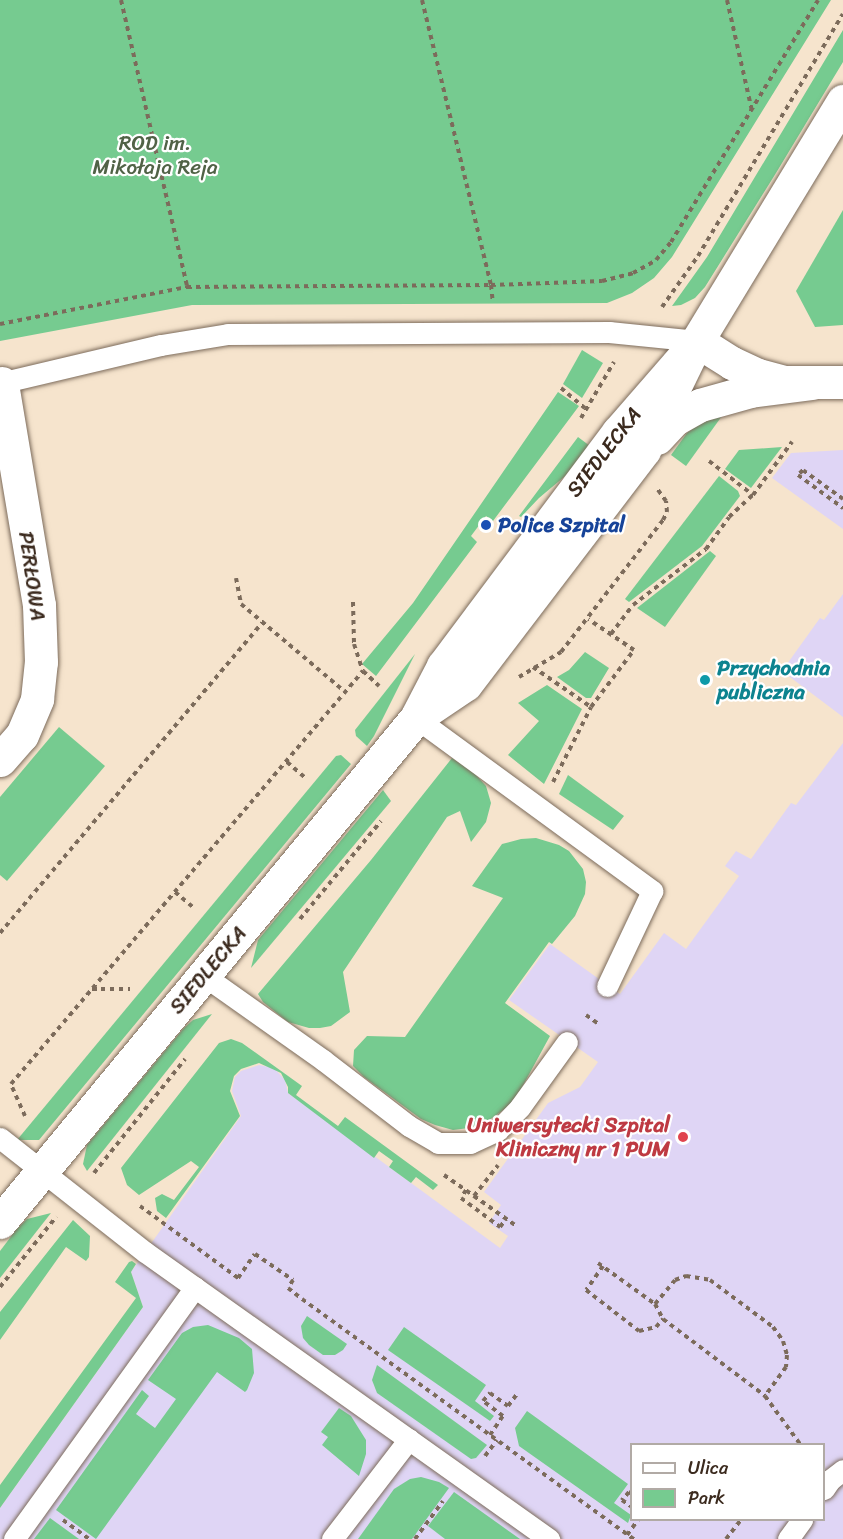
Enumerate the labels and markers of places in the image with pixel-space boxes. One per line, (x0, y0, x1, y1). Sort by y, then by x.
place label: Police Szpital (498, 512, 624, 538)
marker: Police Szpital (479, 518, 493, 532)
place label: Przychodnia publiczna (717, 655, 830, 705)
marker: Przychodnia publiczna (698, 673, 712, 687)
place label: Uniwersytecki Szpital Kliniczny nr 1 PUM (468, 1112, 670, 1162)
marker: Uniwersytecki Szpital Kliniczny nr 1 PUM (674, 1128, 692, 1146)

